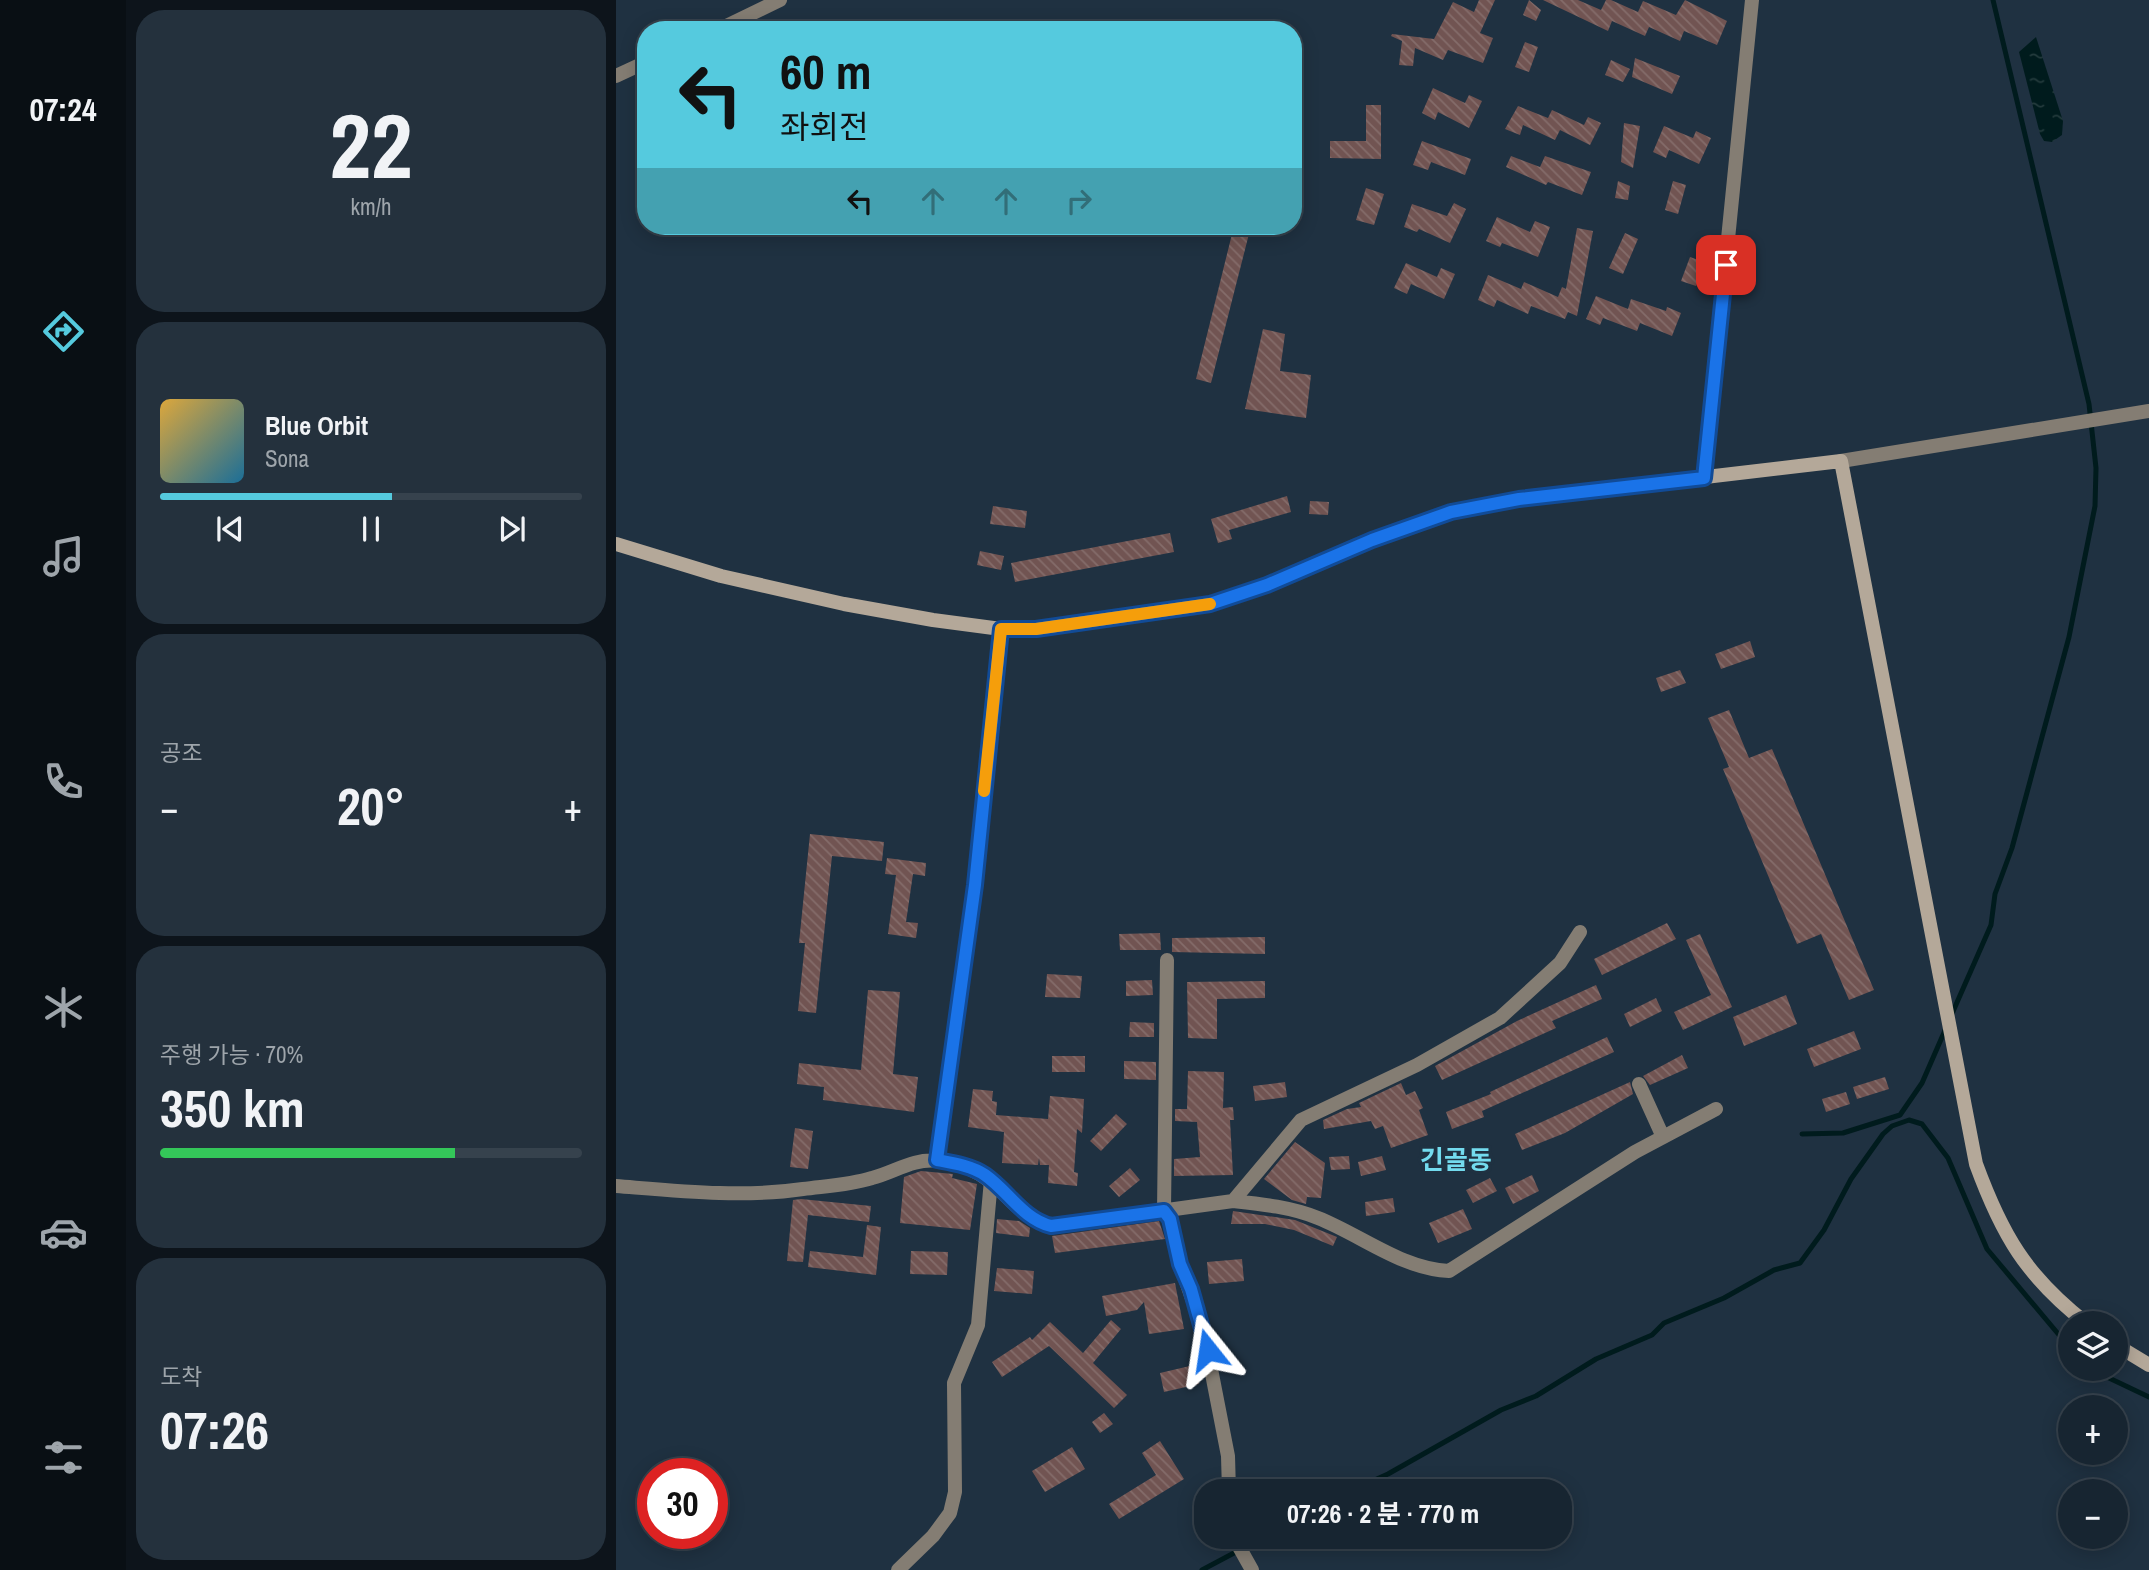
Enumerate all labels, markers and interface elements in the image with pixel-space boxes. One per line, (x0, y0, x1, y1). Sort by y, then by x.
text: 60 m (780, 38, 872, 104)
icon: left (665, 49, 756, 140)
text: 22 (330, 84, 413, 206)
text: 07:24 (29, 88, 97, 131)
text: 좌회전 (780, 105, 868, 148)
icon: left (841, 182, 879, 220)
icon: ahead (914, 182, 952, 220)
icon: ahead (987, 182, 1025, 220)
icon: right (1060, 182, 1098, 220)
text: km/h (351, 191, 391, 222)
pin (1696, 235, 1756, 295)
icon: arrive (1707, 246, 1745, 284)
icon: directions (39, 307, 88, 356)
text: Blue Orbit (265, 408, 368, 443)
text: Sona (265, 443, 309, 474)
icon: previous (211, 510, 249, 548)
icon: pause (352, 510, 390, 548)
icon: next (493, 510, 531, 548)
icon: music (39, 532, 88, 581)
text: 공조 (160, 737, 202, 768)
icon: phone (39, 757, 88, 806)
text: 20° (337, 771, 405, 841)
text: − (160, 782, 178, 833)
text: + (564, 782, 582, 833)
icon: climate (39, 983, 88, 1032)
text: 주행 가능 · 70% (160, 1039, 303, 1070)
text: 350 km (160, 1073, 305, 1143)
district label: 긴골동 (1420, 1142, 1492, 1177)
icon: car (39, 1208, 88, 1257)
map controls (2058, 1311, 2128, 1549)
button: layers (2058, 1311, 2128, 1381)
position arrow (1171, 1313, 1245, 1387)
text: 도착 (160, 1361, 202, 1392)
text: 07:26 (160, 1395, 269, 1465)
button: + (2058, 1395, 2128, 1465)
icon: filters (39, 1433, 88, 1482)
speed limit sign: 30 (637, 1458, 728, 1549)
button: − (2058, 1479, 2128, 1549)
text: 07:26 · 2 분 · 770 m (1287, 1496, 1479, 1531)

